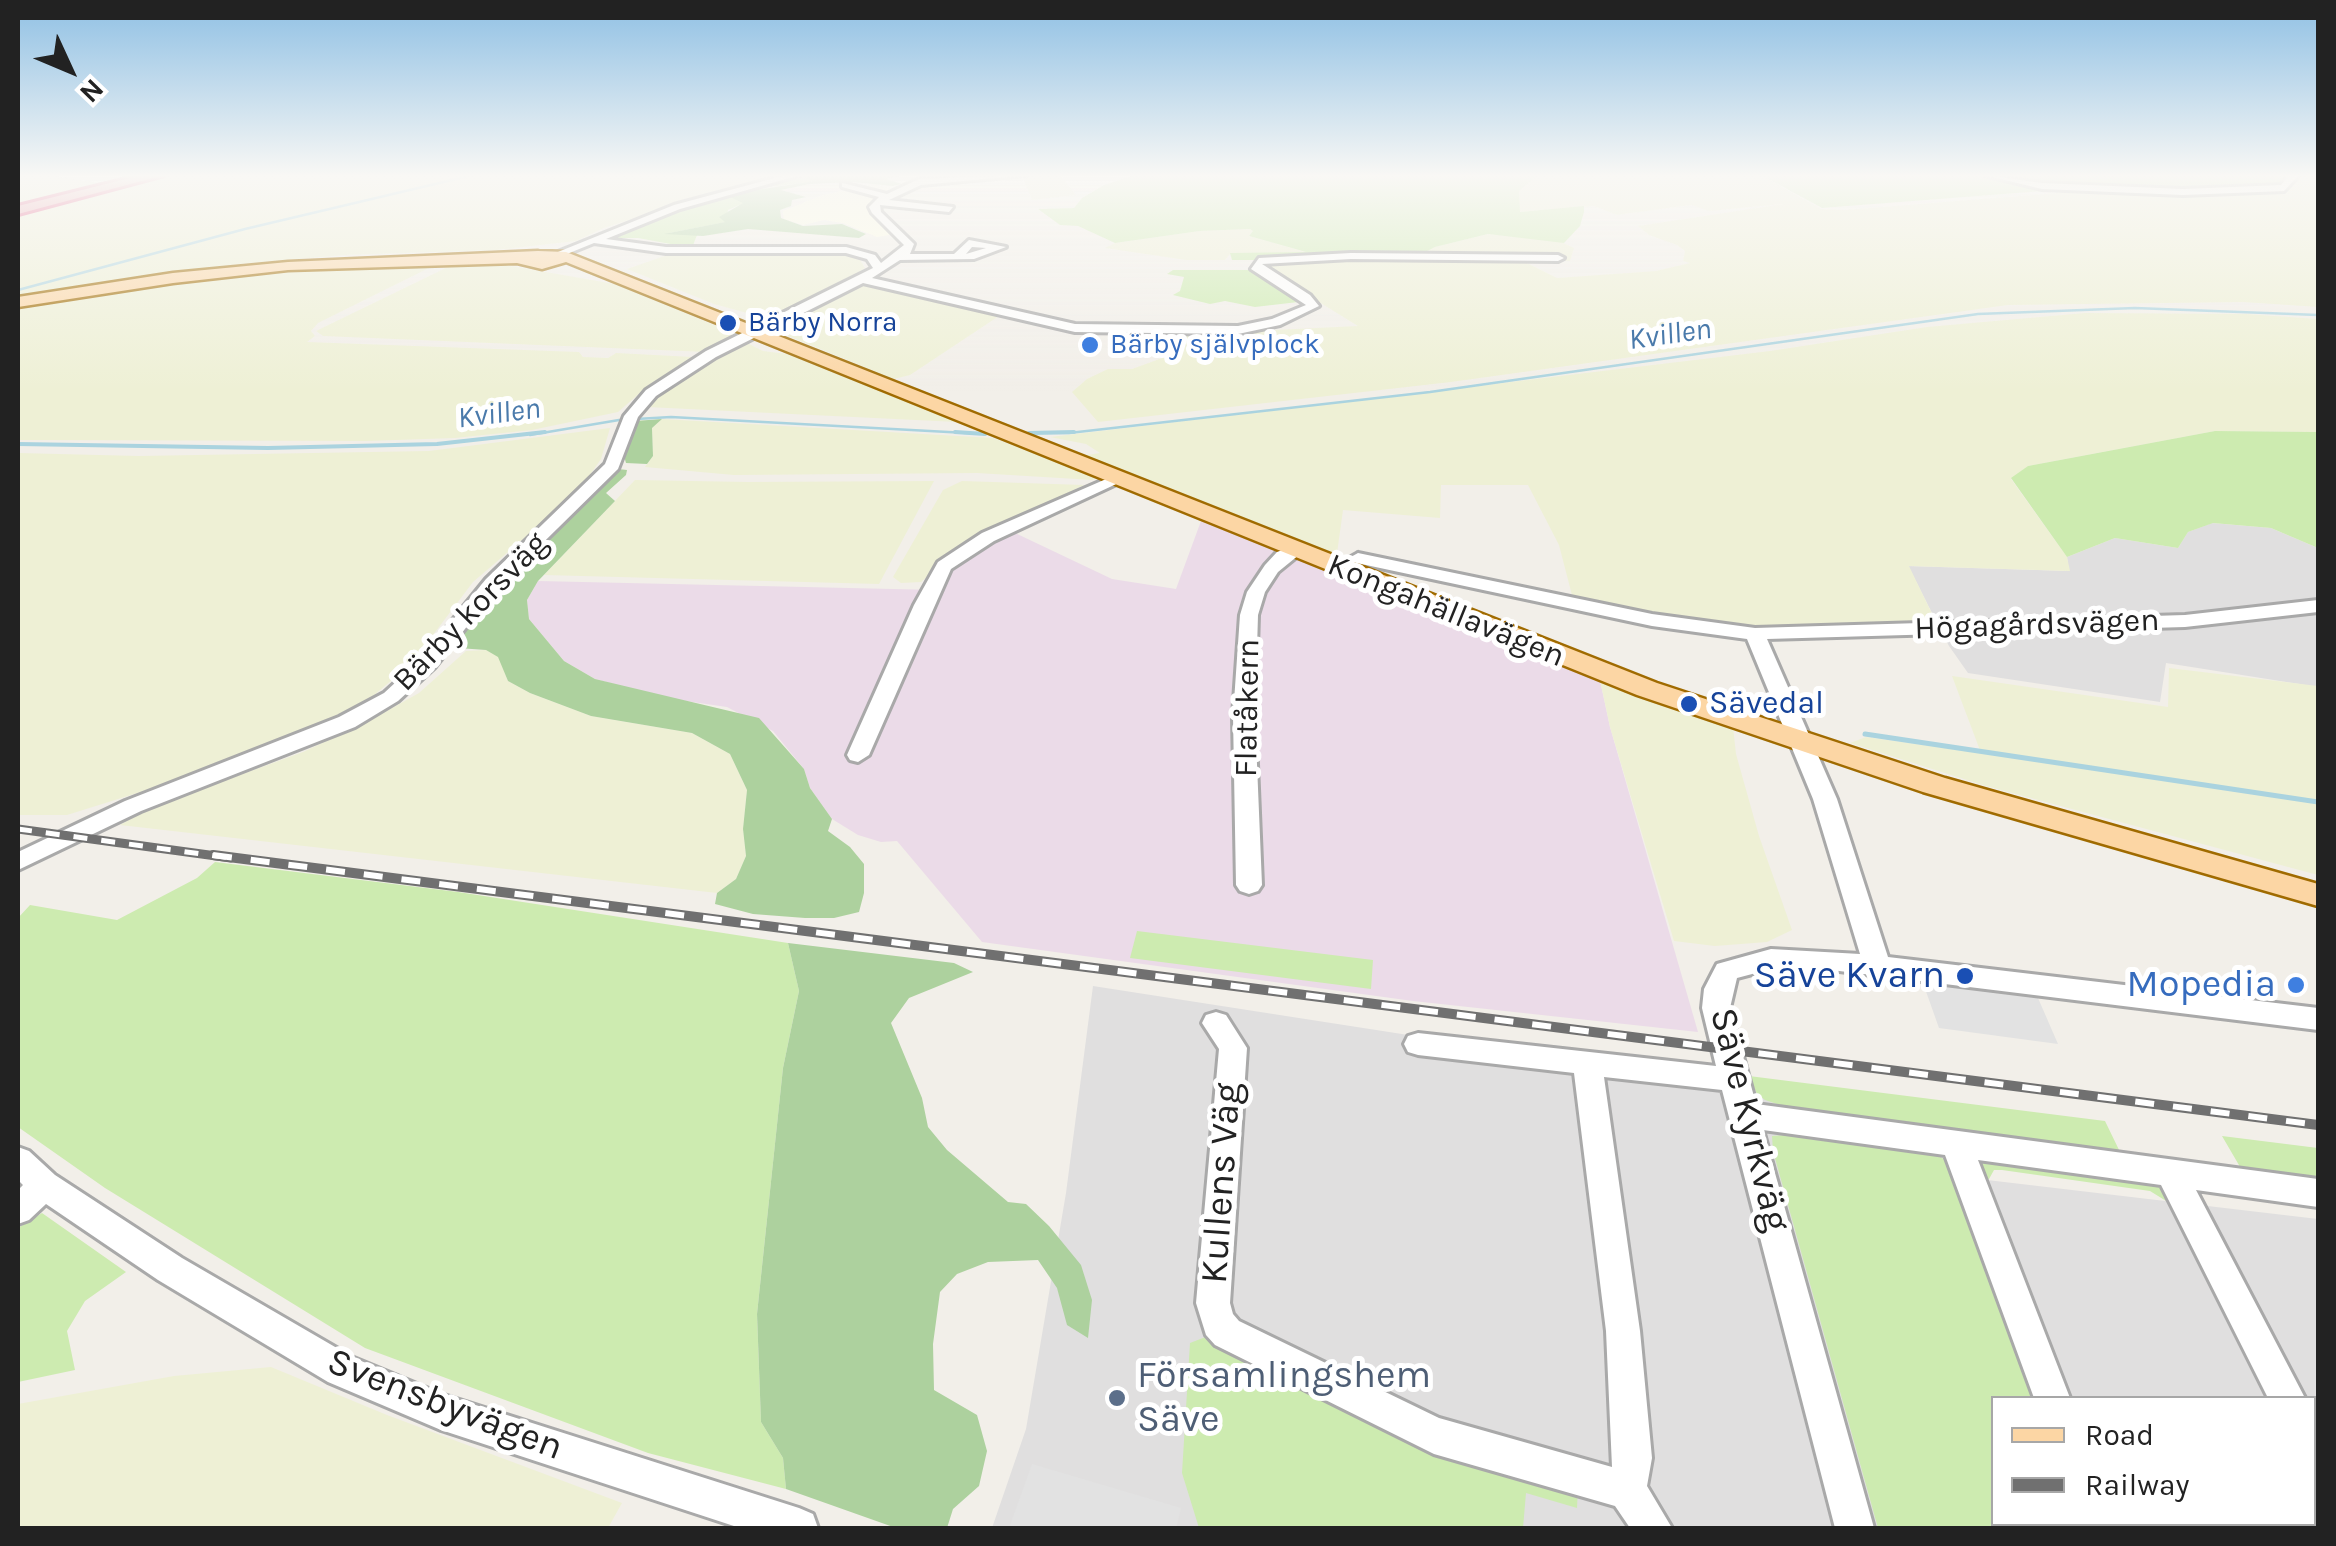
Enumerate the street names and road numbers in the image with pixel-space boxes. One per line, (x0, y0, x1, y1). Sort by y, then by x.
street label: Bärby korsväg (386, 525, 556, 699)
street label: Kongahällavägen (1322, 546, 1570, 676)
street label: Högagårdsvägen (1914, 602, 2160, 648)
street label: Flatåkern (1228, 639, 1268, 777)
street label: Säve Kyrkväg (1699, 1003, 1799, 1237)
street label: Kullens Väg (1192, 1081, 1252, 1285)
street label: Svensbyvägen (321, 1339, 569, 1471)

